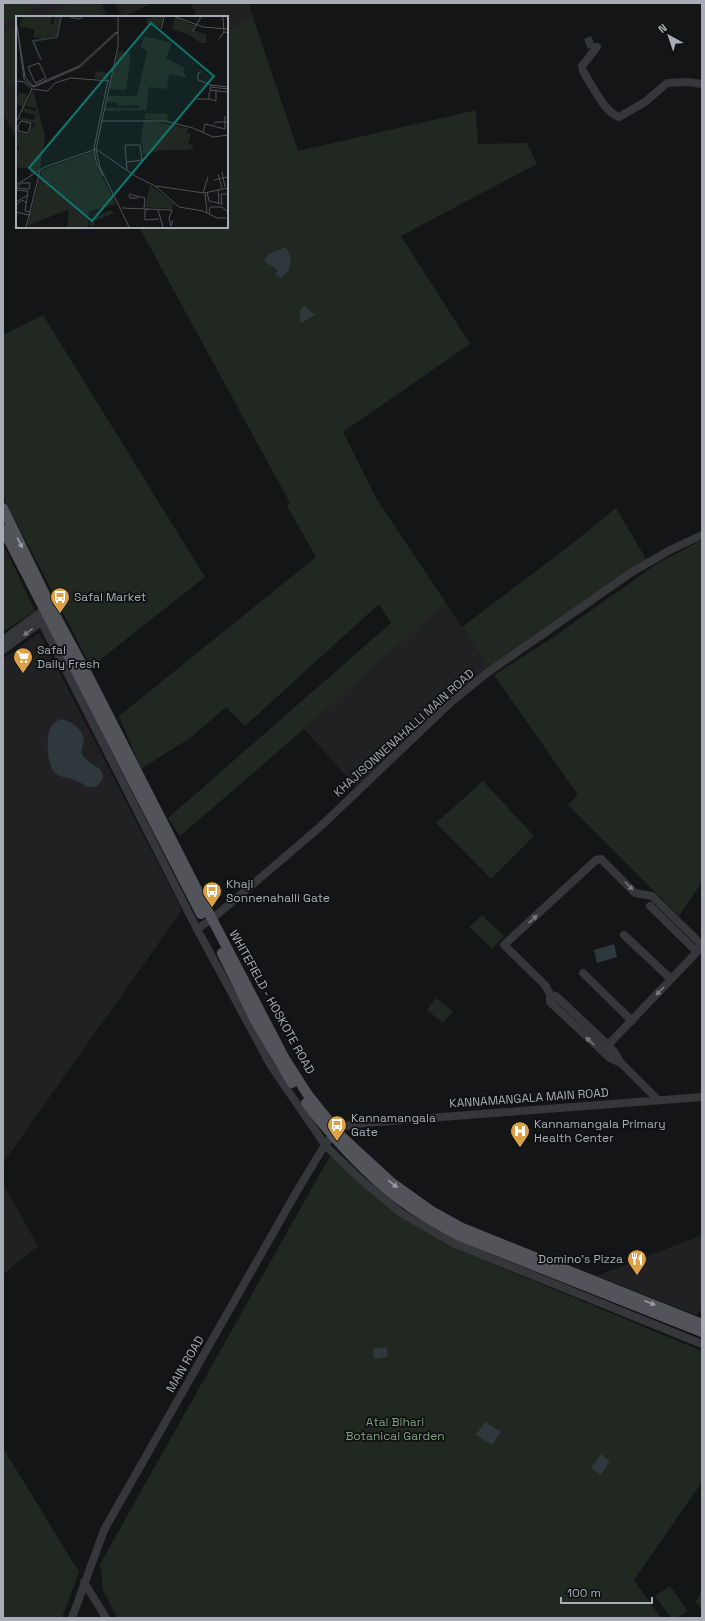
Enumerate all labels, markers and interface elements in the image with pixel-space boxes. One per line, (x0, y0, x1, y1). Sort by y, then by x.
inset map (16, 16, 228, 228)
north arrow (649, 16, 689, 56)
text: N (655, 21, 670, 36)
one-way arrow (17, 538, 23, 549)
bus stop icon: Safal Market (49, 586, 71, 614)
place label: Safal Market (74, 589, 146, 605)
one-way arrow (23, 627, 34, 636)
place label: Safal Daily Fresh (37, 642, 100, 672)
supermarket icon: Safal Daily Fresh (12, 646, 34, 674)
street label: KHAJISONNENAHALLI MAIN ROAD (330, 666, 478, 800)
place label: Khaji Sonnenahalli Gate (226, 876, 330, 906)
bus stop icon: Khaji Sonnenahalli Gate (201, 880, 223, 908)
one-way arrow (624, 881, 634, 891)
one-way arrow (528, 914, 538, 924)
street label: WHITEFIELD - HOSKOTE ROAD (226, 927, 318, 1077)
one-way arrow (656, 985, 665, 996)
one-way arrow (585, 1036, 595, 1045)
street label: KANNAMANGALA MAIN ROAD (449, 1084, 609, 1112)
place label: Kannamangala Gate (351, 1110, 436, 1140)
bus stop icon: Kannamangala Gate (326, 1114, 348, 1142)
place label: Kannamangala Primary Health Center (534, 1116, 666, 1146)
hospital icon: Kannamangala Primary Health Center (509, 1120, 531, 1148)
one-way arrow (388, 1179, 399, 1188)
restaurant icon: Domino's Pizza (626, 1248, 648, 1276)
place label: Domino's Pizza (538, 1251, 623, 1267)
one-way arrow (644, 1300, 656, 1306)
street label: MAIN ROAD (162, 1333, 208, 1395)
park label: Atal Bihari Botanical Garden (345, 1414, 445, 1444)
scale bar (561, 1579, 652, 1605)
text: 100 m (567, 1585, 601, 1601)

